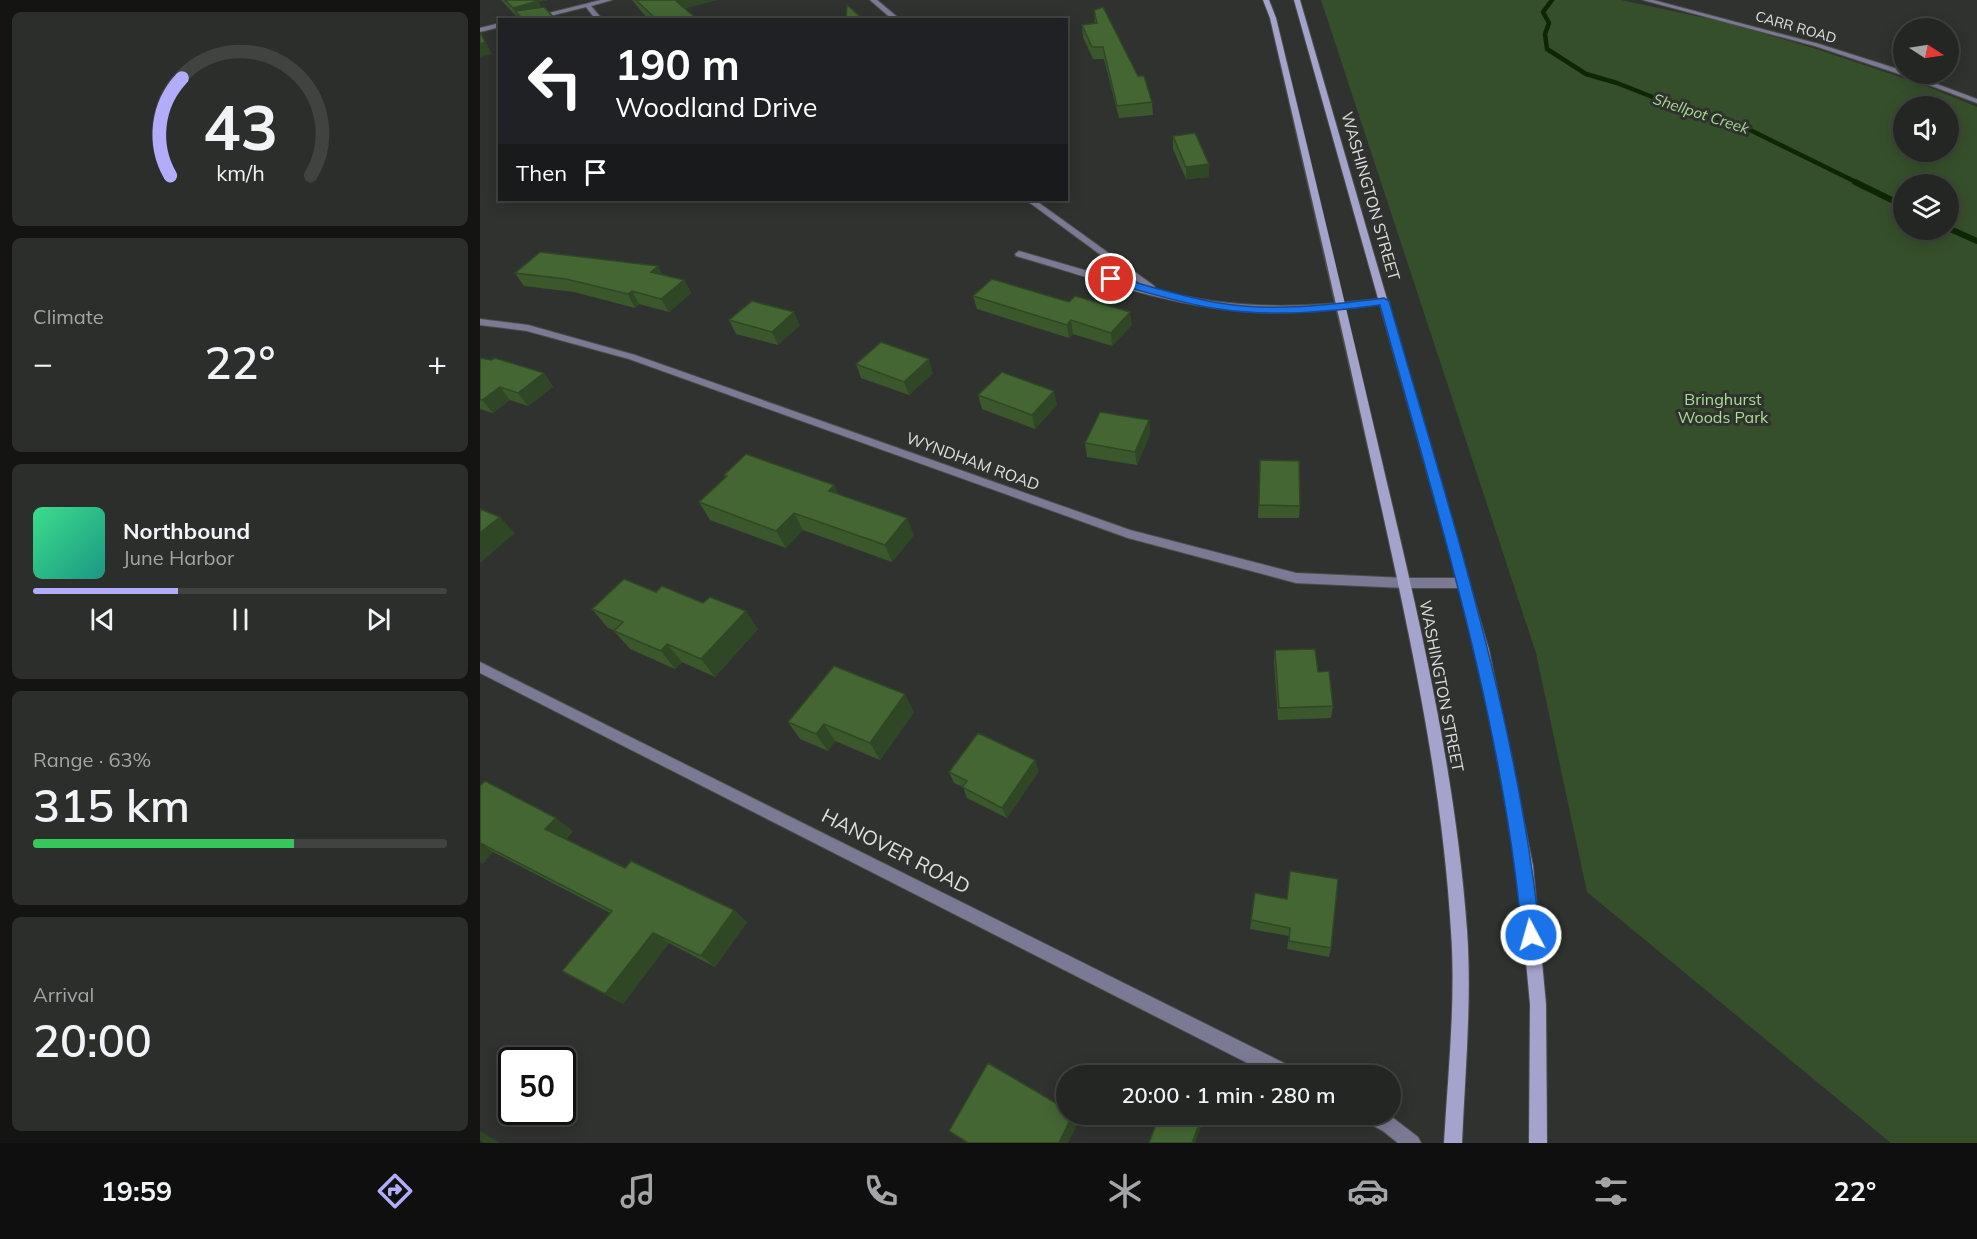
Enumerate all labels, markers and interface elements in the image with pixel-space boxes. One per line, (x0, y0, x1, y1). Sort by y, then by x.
street label: CARR ROAD (1753, 7, 1839, 47)
north arrow (1893, 18, 1959, 84)
map controls (1893, 18, 1959, 240)
text: 190 m (615, 38, 740, 91)
icon: left (516, 42, 594, 120)
text: 43 (203, 87, 277, 166)
water label: Shellpot Creek (1651, 89, 1753, 138)
text: Woodland Drive (615, 90, 817, 124)
button: sound (1893, 96, 1959, 162)
street label: WASHINGTON STREET (1337, 109, 1405, 283)
icon: arrive (579, 156, 612, 189)
text: km/h (216, 159, 264, 186)
text: Then (516, 159, 567, 187)
button: layers (1893, 174, 1959, 240)
pin (1085, 253, 1136, 304)
icon: arrive (1094, 262, 1127, 295)
text: Climate (33, 304, 104, 329)
text: 22° (205, 334, 275, 390)
text: − (33, 342, 53, 383)
text: + (427, 342, 447, 383)
park label: Bringhurst Woods Park (1678, 389, 1769, 427)
street label: WYNDHAM ROAD (904, 428, 1042, 494)
text: Northbound (123, 517, 250, 545)
text: June Harbor (123, 545, 234, 570)
street label: WASHINGTON STREET (1416, 598, 1469, 774)
icon: previous (86, 603, 119, 636)
icon: pause (224, 603, 257, 636)
icon: next (362, 603, 395, 636)
text: Range · 63% (33, 747, 151, 772)
text: 315 km (33, 777, 190, 833)
street label: HANOVER ROAD (818, 802, 975, 899)
position arrow (1499, 903, 1563, 967)
text: Arrival (33, 982, 94, 1007)
text: 20:00 (33, 1012, 152, 1068)
speed limit sign: 50 (498, 1047, 576, 1125)
text: 20:00 · 1 min · 280 m (1121, 1081, 1336, 1109)
icon: directions (374, 1170, 416, 1212)
icon: music (617, 1170, 659, 1212)
icon: phone (860, 1170, 902, 1212)
icon: climate (1104, 1170, 1146, 1212)
icon: car (1347, 1170, 1389, 1212)
icon: filters (1590, 1170, 1632, 1212)
text: 19:59 (101, 1174, 172, 1208)
text: 22° (1834, 1174, 1876, 1208)

